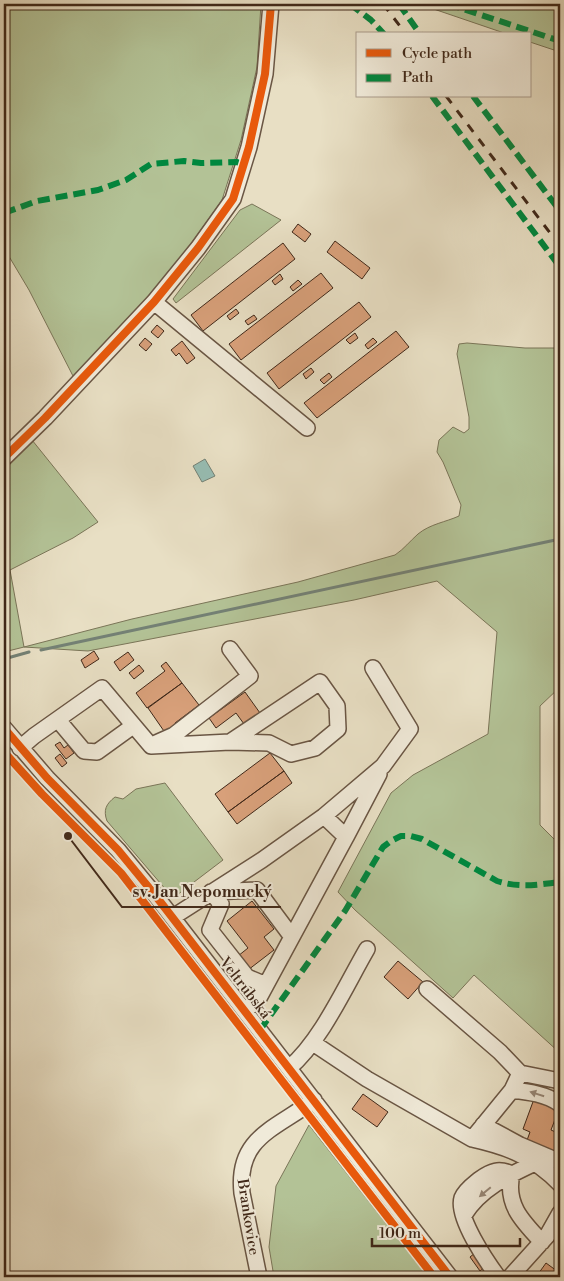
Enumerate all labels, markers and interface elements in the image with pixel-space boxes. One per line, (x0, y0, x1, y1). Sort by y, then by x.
legend (356, 32, 532, 98)
text: Cycle path (402, 44, 472, 63)
text: Path (402, 68, 434, 87)
callout: sv. Jan Nepomucký (122, 876, 281, 907)
text: sv. Jan Nepomucký (133, 882, 272, 902)
street label: Veltrubská (214, 953, 275, 1023)
one-way arrow (529, 1090, 544, 1098)
street label: Brankovice (232, 1177, 263, 1256)
one-way arrow (479, 1186, 492, 1197)
scale bar (372, 1216, 519, 1248)
text: 100 m (379, 1224, 421, 1243)

